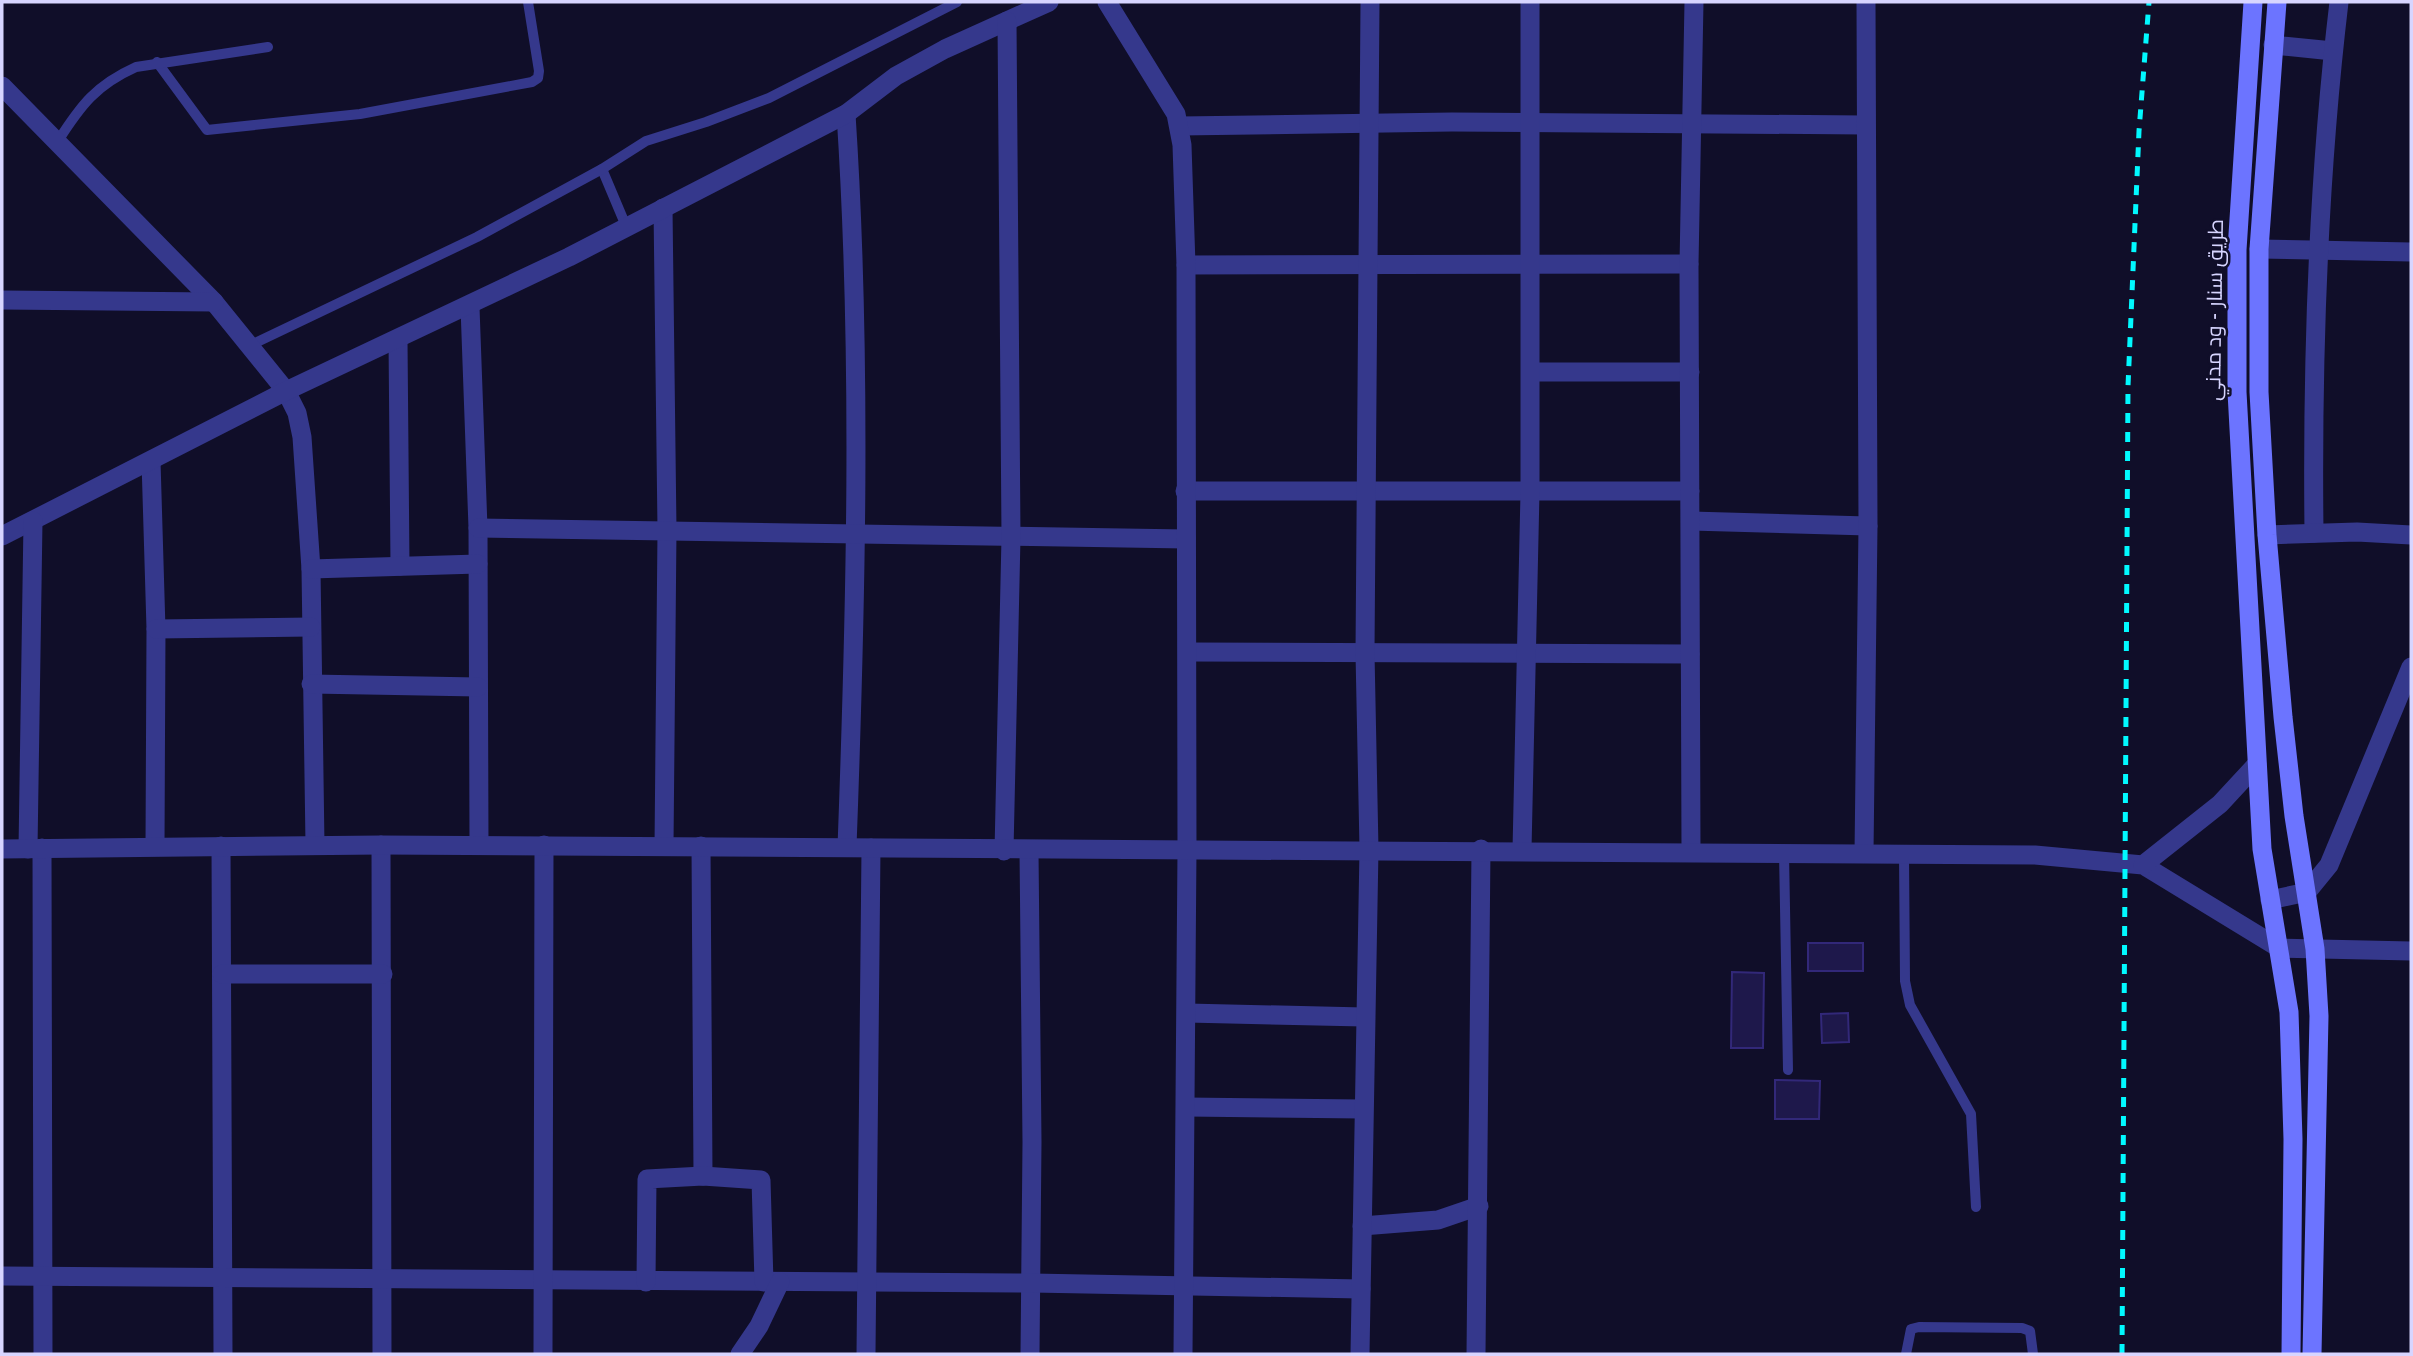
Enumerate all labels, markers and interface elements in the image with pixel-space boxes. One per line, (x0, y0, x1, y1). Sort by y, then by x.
street label: طريق سنار - ود مدني (2201, 219, 2232, 401)

